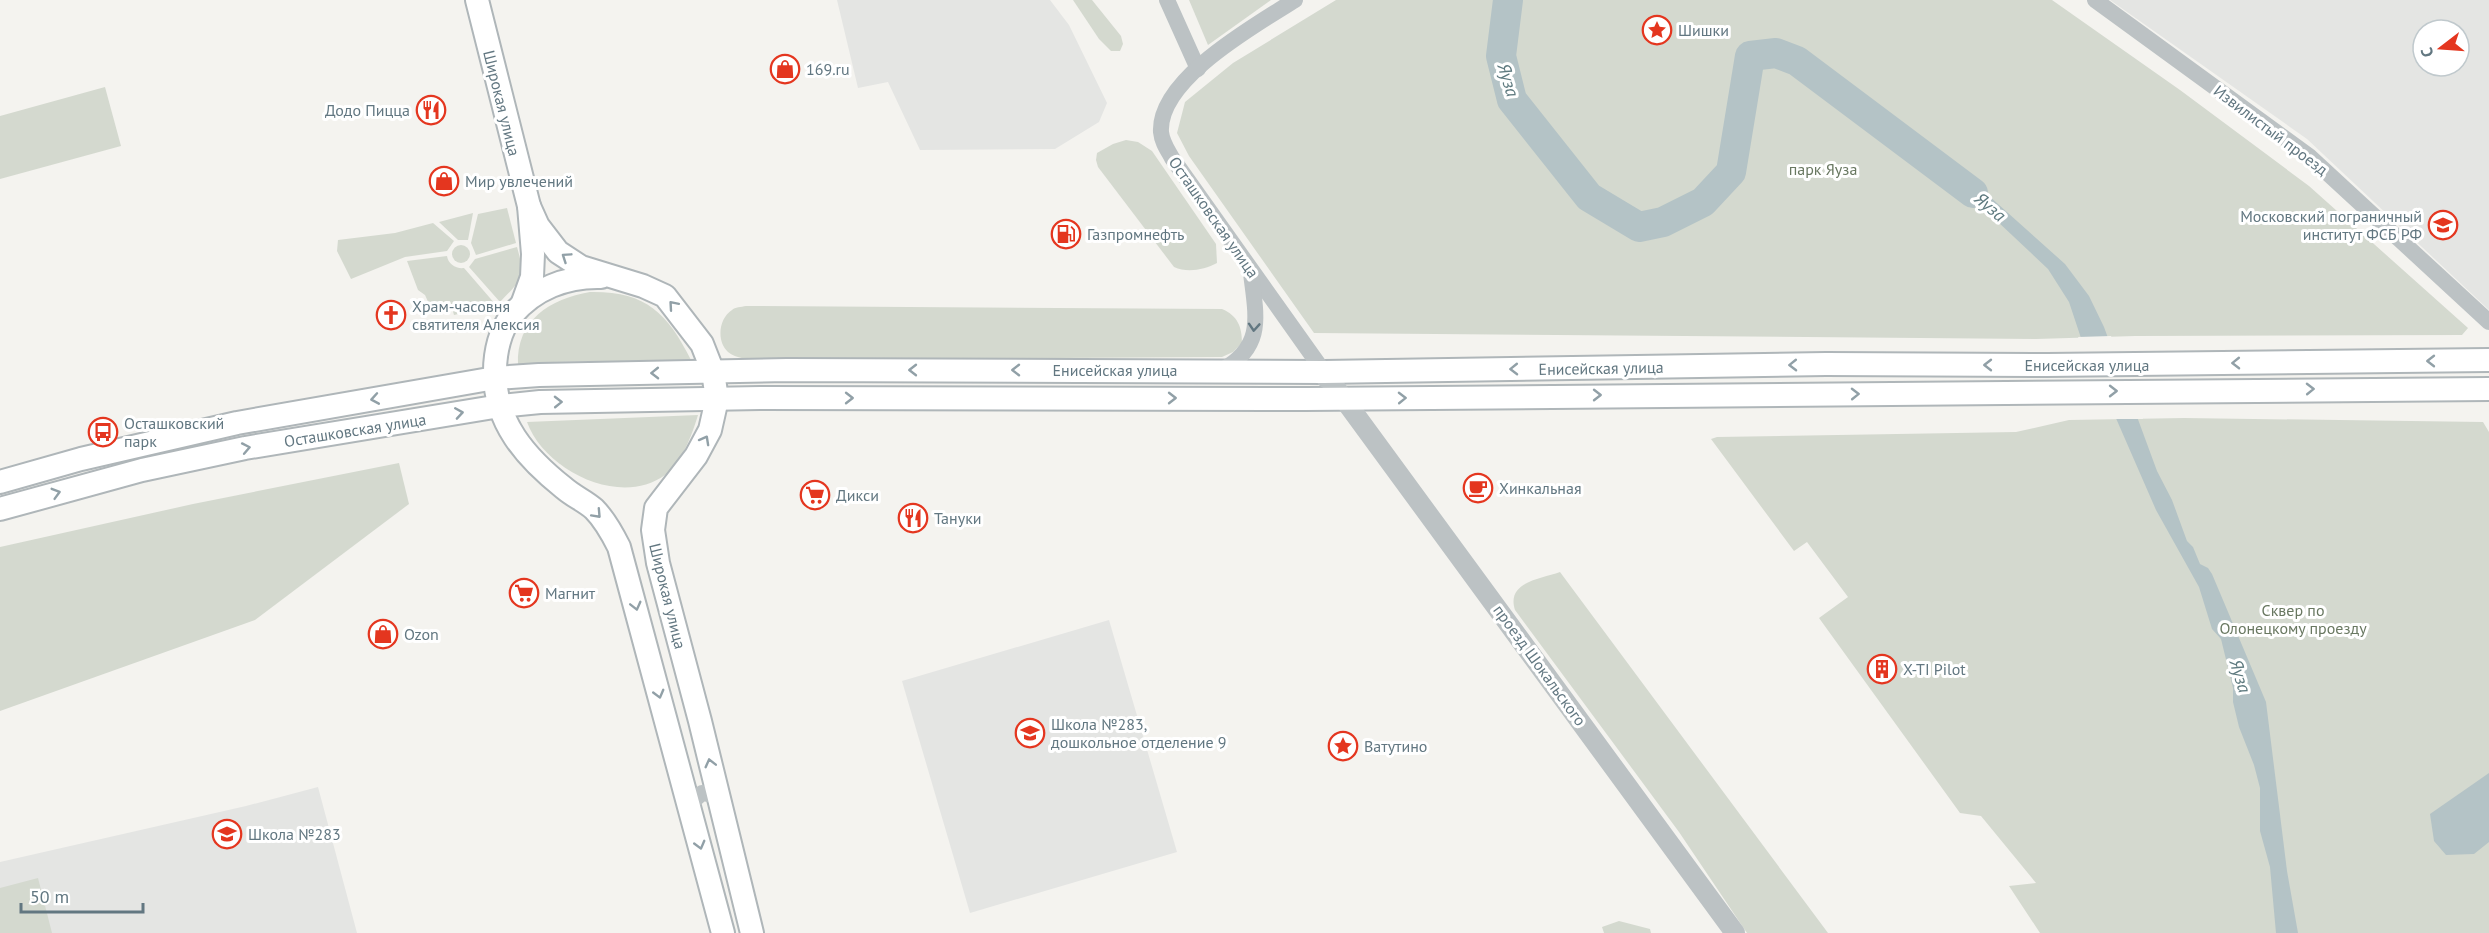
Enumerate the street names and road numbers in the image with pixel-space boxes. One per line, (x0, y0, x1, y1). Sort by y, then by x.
street label: Широкая улица (479, 48, 525, 158)
street label: Извилистый проезд (2210, 80, 2332, 180)
street label: Осташковская улица (1165, 153, 1263, 281)
street label: Енисейская улица (2024, 355, 2150, 375)
street label: Енисейская улица (1538, 357, 1664, 379)
street label: Енисейская улица (1052, 360, 1178, 380)
street label: Осташковская улица (283, 409, 427, 451)
street label: Широкая улица (645, 541, 691, 651)
street label: проезд Шокальского (1489, 601, 1591, 729)

